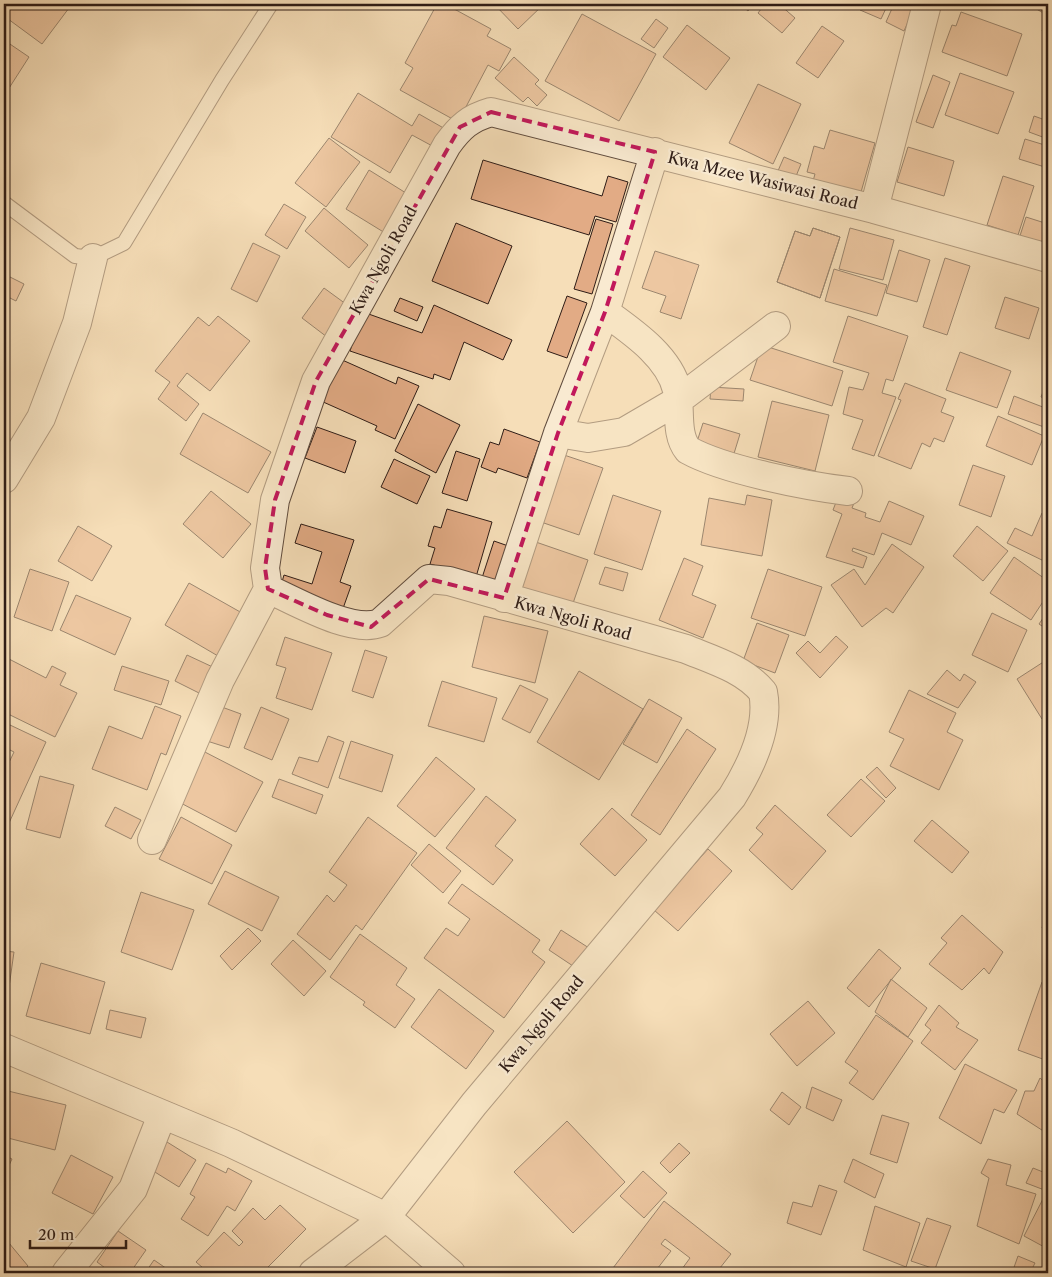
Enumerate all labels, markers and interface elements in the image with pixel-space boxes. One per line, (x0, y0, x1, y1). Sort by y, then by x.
street label: Kwa Mzee Wasiwasi Road (666, 147, 860, 213)
street label: Kwa Ngoli Road (345, 202, 421, 318)
street label: Kwa Ngoli Road (512, 592, 634, 644)
street label: Kwa Ngoli Road (495, 971, 588, 1077)
scale bar (30, 1217, 126, 1249)
text: 20 m (38, 1225, 74, 1244)

